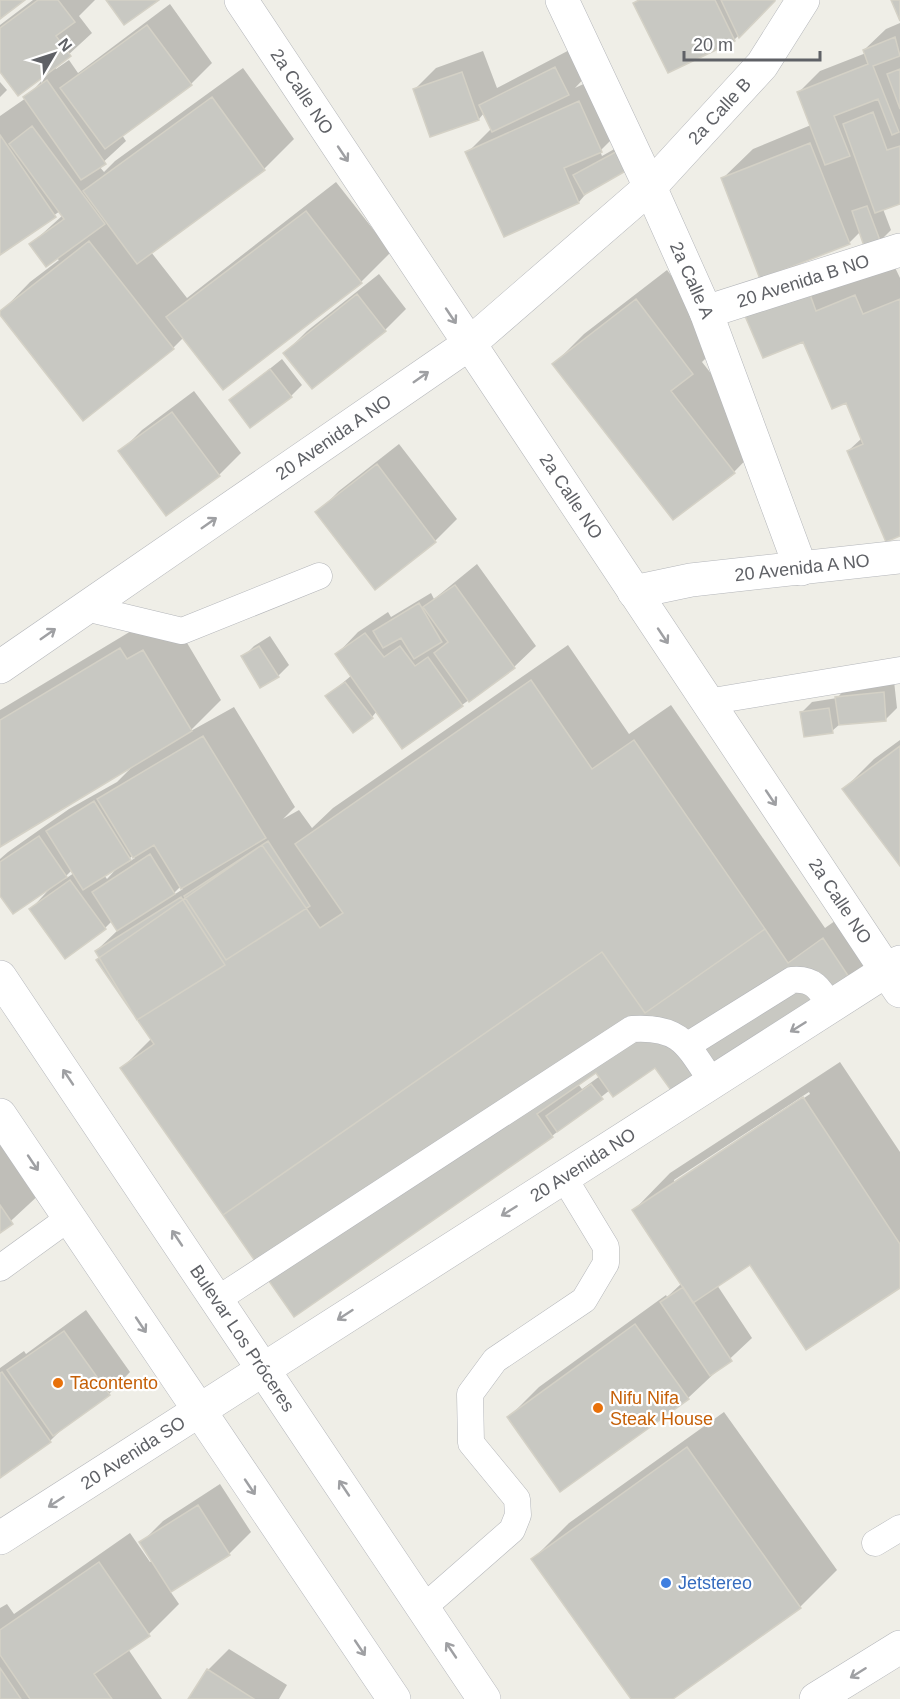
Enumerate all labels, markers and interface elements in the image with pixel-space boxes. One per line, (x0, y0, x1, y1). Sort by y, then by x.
north arrow (24, 24, 84, 84)
scale bar (684, 24, 820, 62)
text: N (55, 35, 76, 55)
text: 20 m (693, 35, 733, 55)
street label: 2a Calle NO (266, 45, 337, 138)
street label: 2a Calle B (684, 74, 755, 149)
one-way arrow (337, 145, 349, 161)
street label: 2a Calle A (666, 239, 718, 321)
street label: 20 Avenida B NO (734, 250, 872, 311)
one-way arrow (445, 307, 457, 324)
one-way arrow (413, 371, 429, 383)
street label: 20 Avenida A NO (272, 391, 395, 484)
street label: 2a Calle NO (536, 450, 607, 543)
one-way arrow (200, 517, 217, 530)
street label: 20 Avenida A NO (733, 550, 871, 585)
one-way arrow (658, 627, 670, 644)
one-way arrow (40, 628, 56, 640)
one-way arrow (766, 789, 778, 806)
street label: 2a Calle NO (805, 855, 876, 947)
one-way arrow (790, 1021, 806, 1033)
one-way arrow (61, 1069, 73, 1086)
street label: 20 Avenida NO (527, 1124, 639, 1206)
one-way arrow (27, 1154, 39, 1171)
one-way arrow (501, 1205, 518, 1217)
one-way arrow (171, 1231, 183, 1247)
street label: Bulevar Los Próceres (186, 1261, 298, 1415)
one-way arrow (336, 1309, 353, 1322)
one-way arrow (136, 1316, 148, 1333)
place label: Tacontento (70, 1373, 158, 1393)
marker: Tacontento (51, 1376, 65, 1390)
place label: Nifu Nifa Steak House (610, 1388, 713, 1429)
marker: Nifu Nifa Steak House (591, 1401, 605, 1415)
street label: 20 Avenida SO (77, 1412, 189, 1494)
one-way arrow (244, 1478, 257, 1495)
one-way arrow (337, 1480, 349, 1497)
one-way arrow (48, 1496, 65, 1508)
place label: Jetstereo (678, 1573, 752, 1593)
marker: Jetstereo (659, 1576, 673, 1590)
one-way arrow (354, 1639, 366, 1656)
one-way arrow (445, 1642, 457, 1659)
one-way arrow (850, 1668, 867, 1680)

